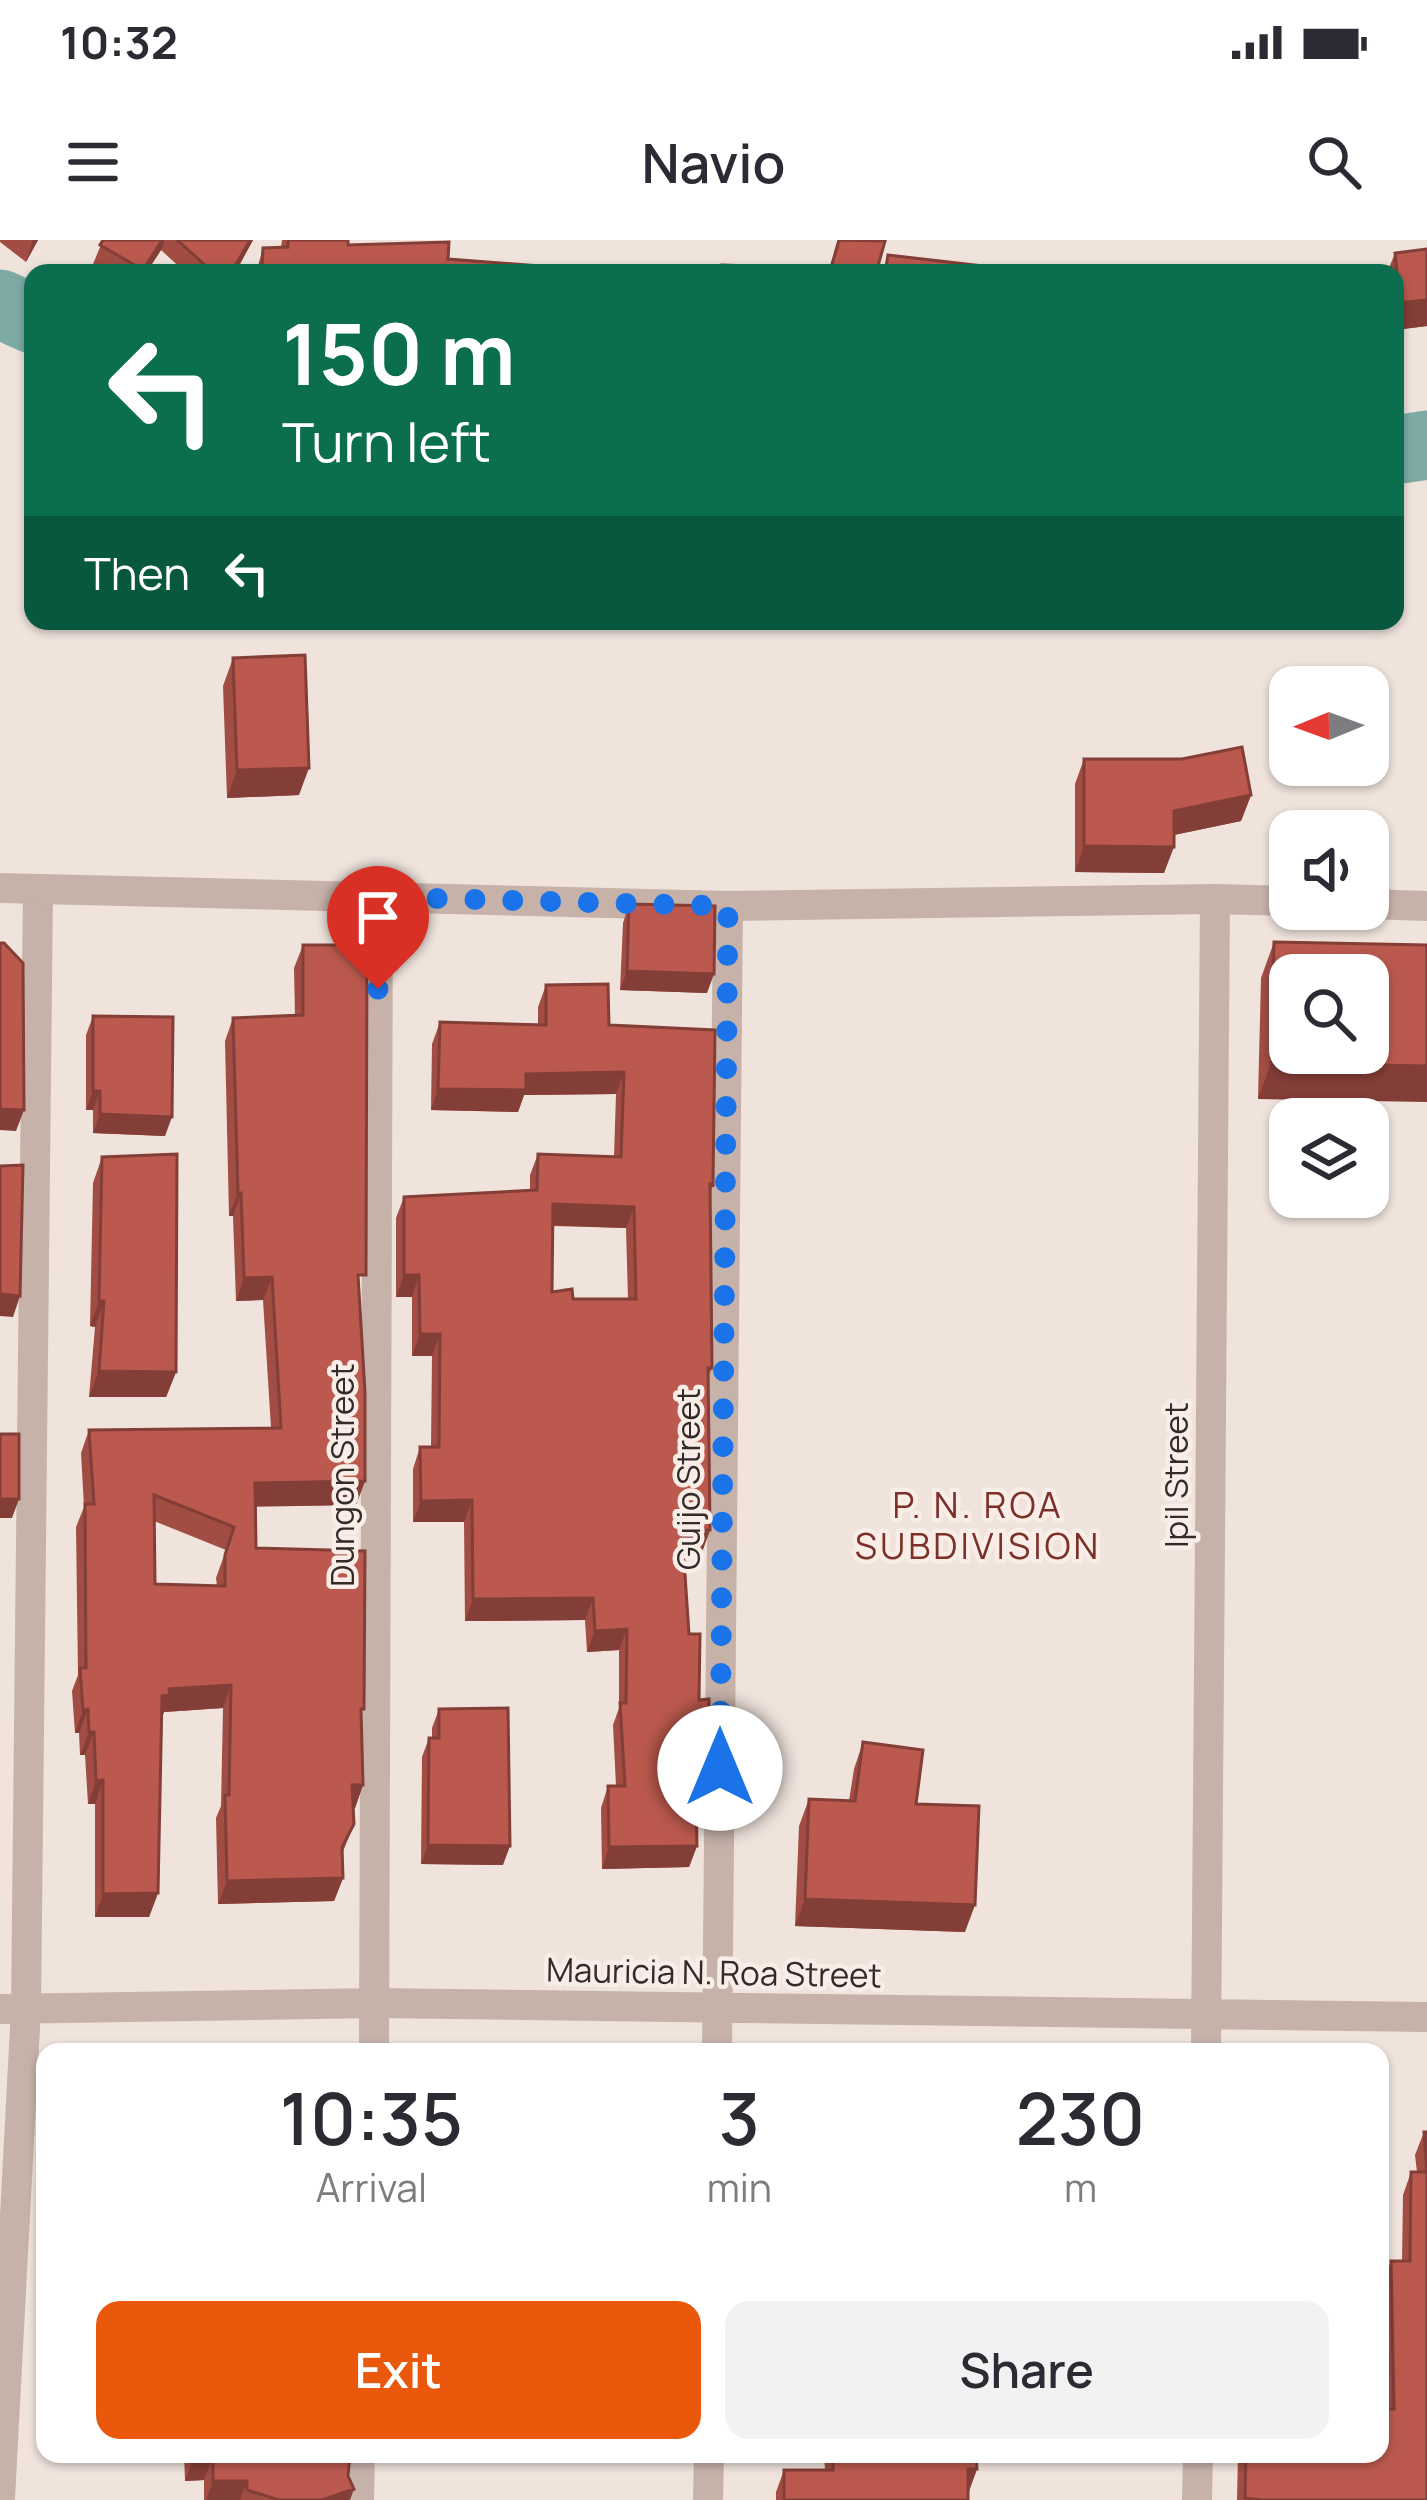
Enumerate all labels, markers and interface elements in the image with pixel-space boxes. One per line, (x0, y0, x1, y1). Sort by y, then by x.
text: 10:32 (60, 11, 178, 73)
text: Navio (641, 125, 786, 199)
icon: menu (60, 129, 126, 195)
icon: search (1301, 129, 1367, 195)
text: 150 m (282, 295, 516, 410)
icon: left (84, 312, 240, 468)
text: Turn left (282, 404, 491, 478)
icon: left (214, 540, 280, 606)
text: Then (84, 542, 190, 604)
north arrow (1269, 666, 1389, 786)
map controls (1269, 666, 1389, 1218)
button: sound (1269, 810, 1389, 930)
pin (327, 866, 429, 989)
icon: arrive (345, 884, 411, 950)
button: search (1269, 954, 1389, 1074)
button: layers (1269, 1098, 1389, 1218)
street label: Dungon Street (319, 1363, 364, 1587)
street label: Guijo Street (665, 1388, 710, 1570)
street label: Ipil Street (1153, 1402, 1198, 1548)
district label: P. N. ROA SUBDIVISION (855, 1480, 1101, 1570)
position arrow (657, 1705, 783, 1831)
street label: Mauricia N. Roa Street (546, 1947, 882, 1997)
text: 10:35 (280, 2068, 463, 2167)
text: 3 (719, 2068, 760, 2167)
text: 230 (1016, 2068, 1145, 2167)
text: Arrival (316, 2160, 427, 2214)
text: min (707, 2160, 772, 2214)
text: m (1064, 2160, 1097, 2214)
button: Exit (96, 2301, 701, 2439)
button: Share (725, 2301, 1329, 2439)

